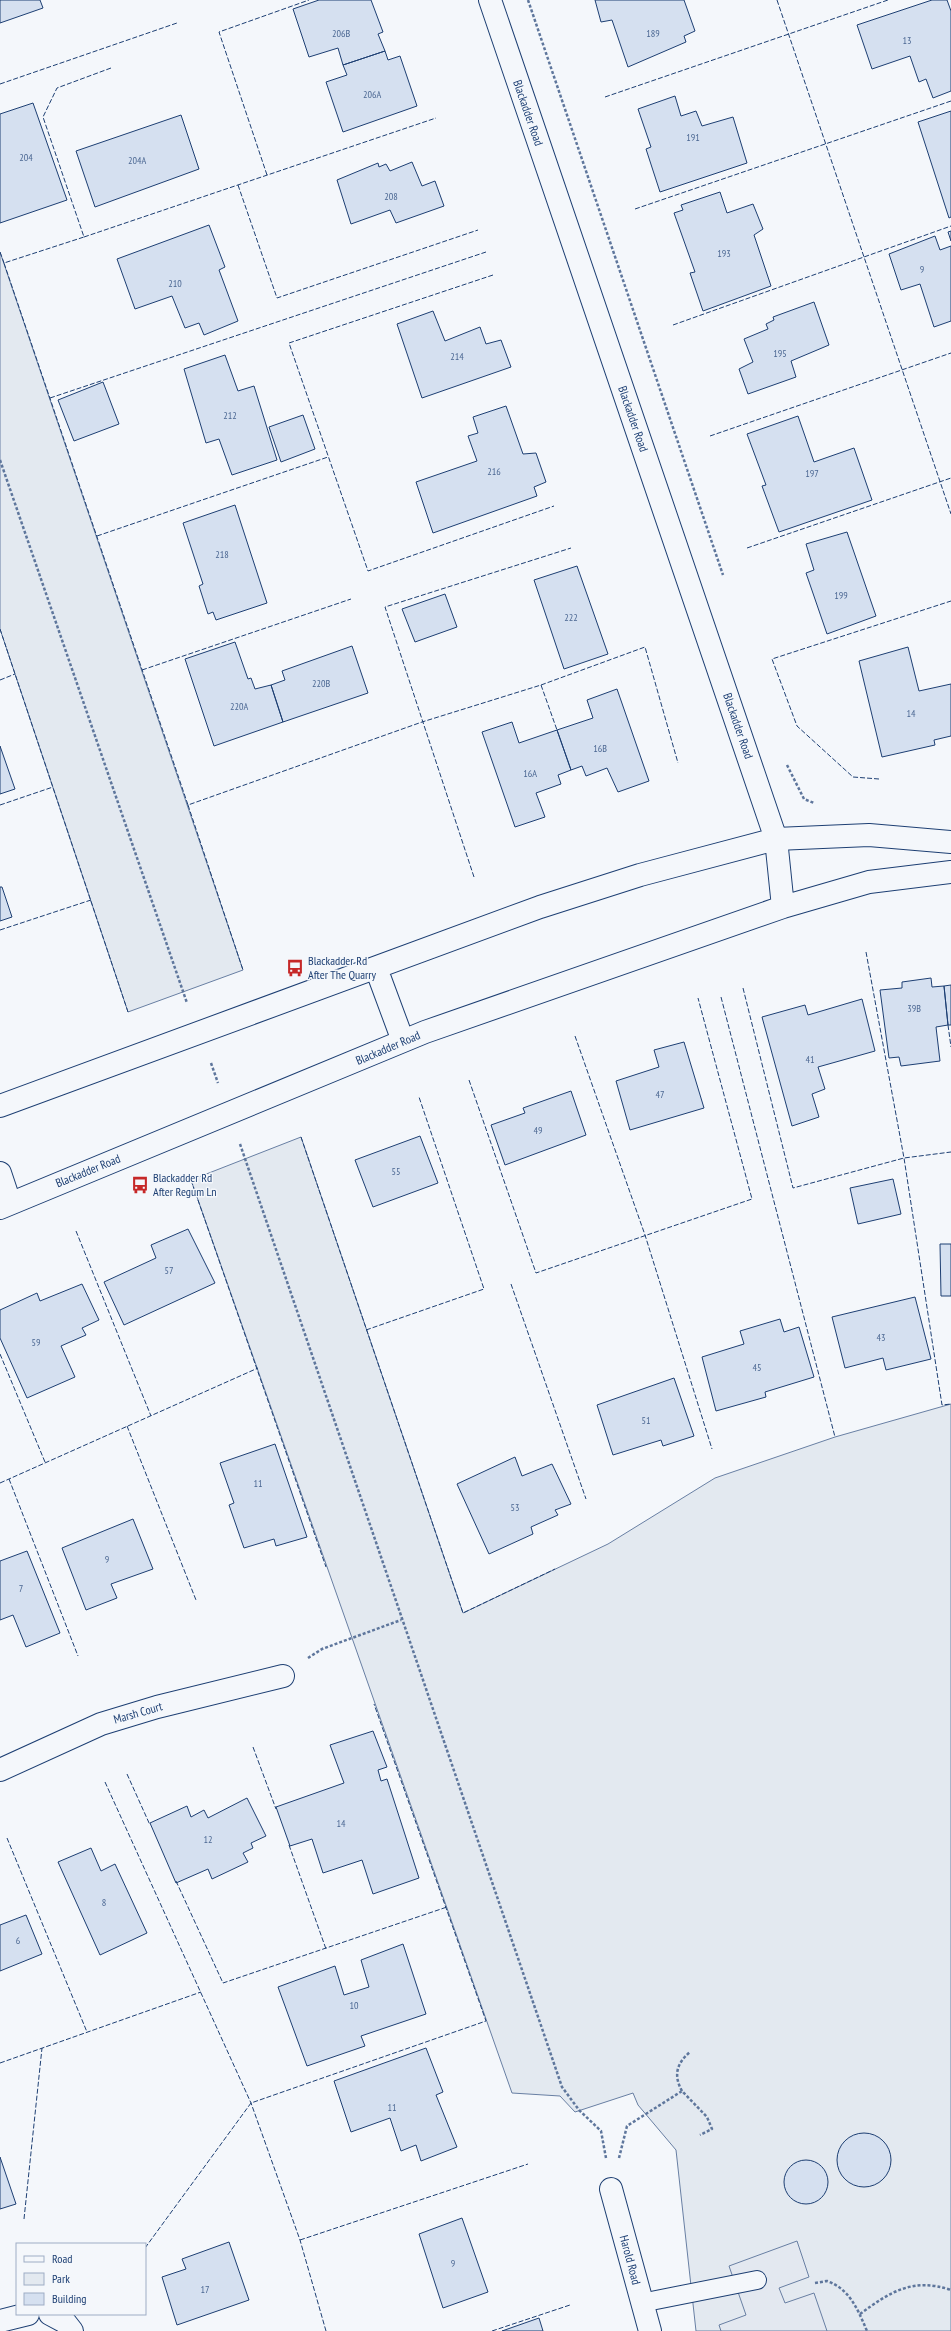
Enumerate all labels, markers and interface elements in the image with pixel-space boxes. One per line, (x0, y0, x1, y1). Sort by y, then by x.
house number: 206B (332, 27, 350, 40)
house number: 189 (646, 27, 660, 40)
house number: 13 (903, 34, 912, 47)
street label: Blackadder Road (510, 78, 547, 148)
house number: 206A (363, 88, 381, 101)
house number: 191 (686, 131, 700, 144)
house number: 204 (19, 151, 33, 164)
house number: 204A (128, 154, 146, 167)
house number: 208 (384, 190, 398, 203)
house number: 193 (717, 247, 731, 260)
house number: 9 (920, 263, 924, 276)
house number: 210 (168, 277, 182, 290)
house number: 195 (773, 347, 787, 360)
house number: 214 (450, 350, 464, 363)
street label: Blackadder Road (615, 384, 652, 454)
house number: 212 (223, 409, 237, 422)
house number: 216 (487, 465, 501, 478)
house number: 197 (805, 467, 819, 480)
house number: 218 (215, 548, 229, 561)
house number: 199 (834, 589, 848, 602)
house number: 222 (564, 611, 578, 624)
house number: 220B (312, 677, 330, 690)
street label: Blackadder Road (720, 691, 757, 761)
house number: 220A (230, 700, 248, 713)
house number: 14 (907, 707, 916, 720)
house number: 16B (593, 742, 607, 755)
house number: 16A (523, 767, 537, 780)
place label: Blackadder Rd After The Quarry (308, 953, 377, 982)
bus stop icon: Blackadder Rd After The Quarry (285, 958, 305, 978)
house number: 39B (907, 1002, 921, 1015)
street label: Blackadder Road (353, 1027, 422, 1068)
house number: 41 (806, 1053, 815, 1066)
house number: 47 (656, 1088, 665, 1101)
house number: 49 (534, 1124, 543, 1137)
street label: Blackadder Road (53, 1151, 122, 1190)
house number: 55 (392, 1165, 401, 1178)
place label: Blackadder Rd After Regum Ln (153, 1170, 217, 1199)
bus stop icon: Blackadder Rd After Regum Ln (130, 1175, 150, 1195)
house number: 57 (165, 1264, 174, 1277)
house number: 43 (877, 1331, 886, 1344)
house number: 59 (32, 1336, 41, 1349)
house number: 45 (753, 1361, 762, 1374)
house number: 51 (642, 1414, 651, 1427)
house number: 11 (254, 1477, 263, 1490)
house number: 53 (511, 1501, 520, 1514)
house number: 9 (105, 1553, 109, 1566)
house number: 7 (19, 1582, 23, 1595)
street label: Marsh Court (112, 1698, 165, 1727)
house number: 14 (337, 1817, 346, 1830)
house number: 12 (204, 1833, 213, 1846)
house number: 8 (102, 1896, 106, 1909)
house number: 6 (16, 1934, 21, 1947)
house number: 10 (350, 1999, 359, 2012)
house number: 11 (388, 2101, 397, 2114)
street label: Harold Road (617, 2233, 644, 2286)
legend (16, 2243, 146, 2315)
text: Road (52, 2251, 72, 2266)
house number: 9 (451, 2257, 455, 2270)
text: Park (52, 2271, 70, 2286)
house number: 17 (201, 2283, 210, 2296)
text: Building (52, 2291, 87, 2306)

